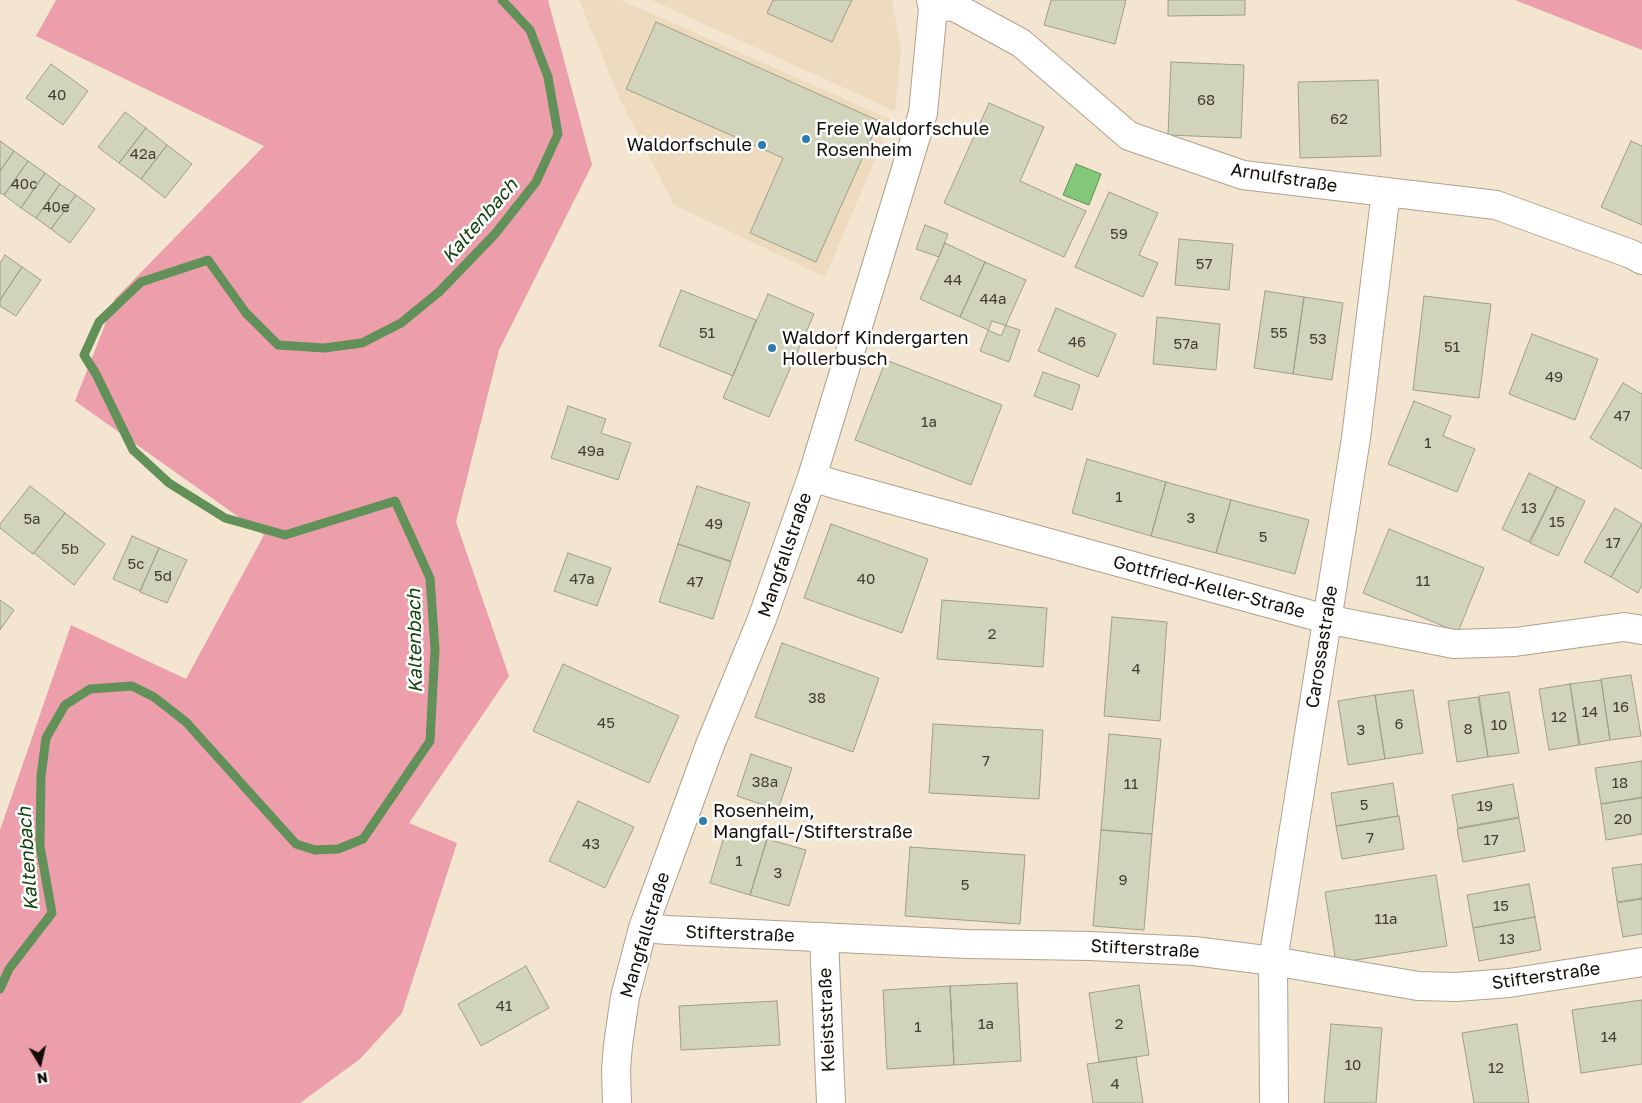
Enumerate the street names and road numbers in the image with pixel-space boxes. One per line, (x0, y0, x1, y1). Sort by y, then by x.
street label: Arnulfstraße (1229, 159, 1339, 197)
street label: Mangfallstraße (754, 490, 816, 620)
street label: Gottfried-Keller-Straße (1111, 551, 1307, 623)
street label: Carossastraße (1302, 584, 1342, 710)
street label: Mangfallstraße (616, 870, 674, 1000)
street label: Stifterstraße (685, 921, 795, 947)
street label: Stifterstraße (1090, 935, 1200, 963)
street label: Stifterstraße (1490, 958, 1602, 994)
street label: Kleiststraße (814, 967, 840, 1073)

